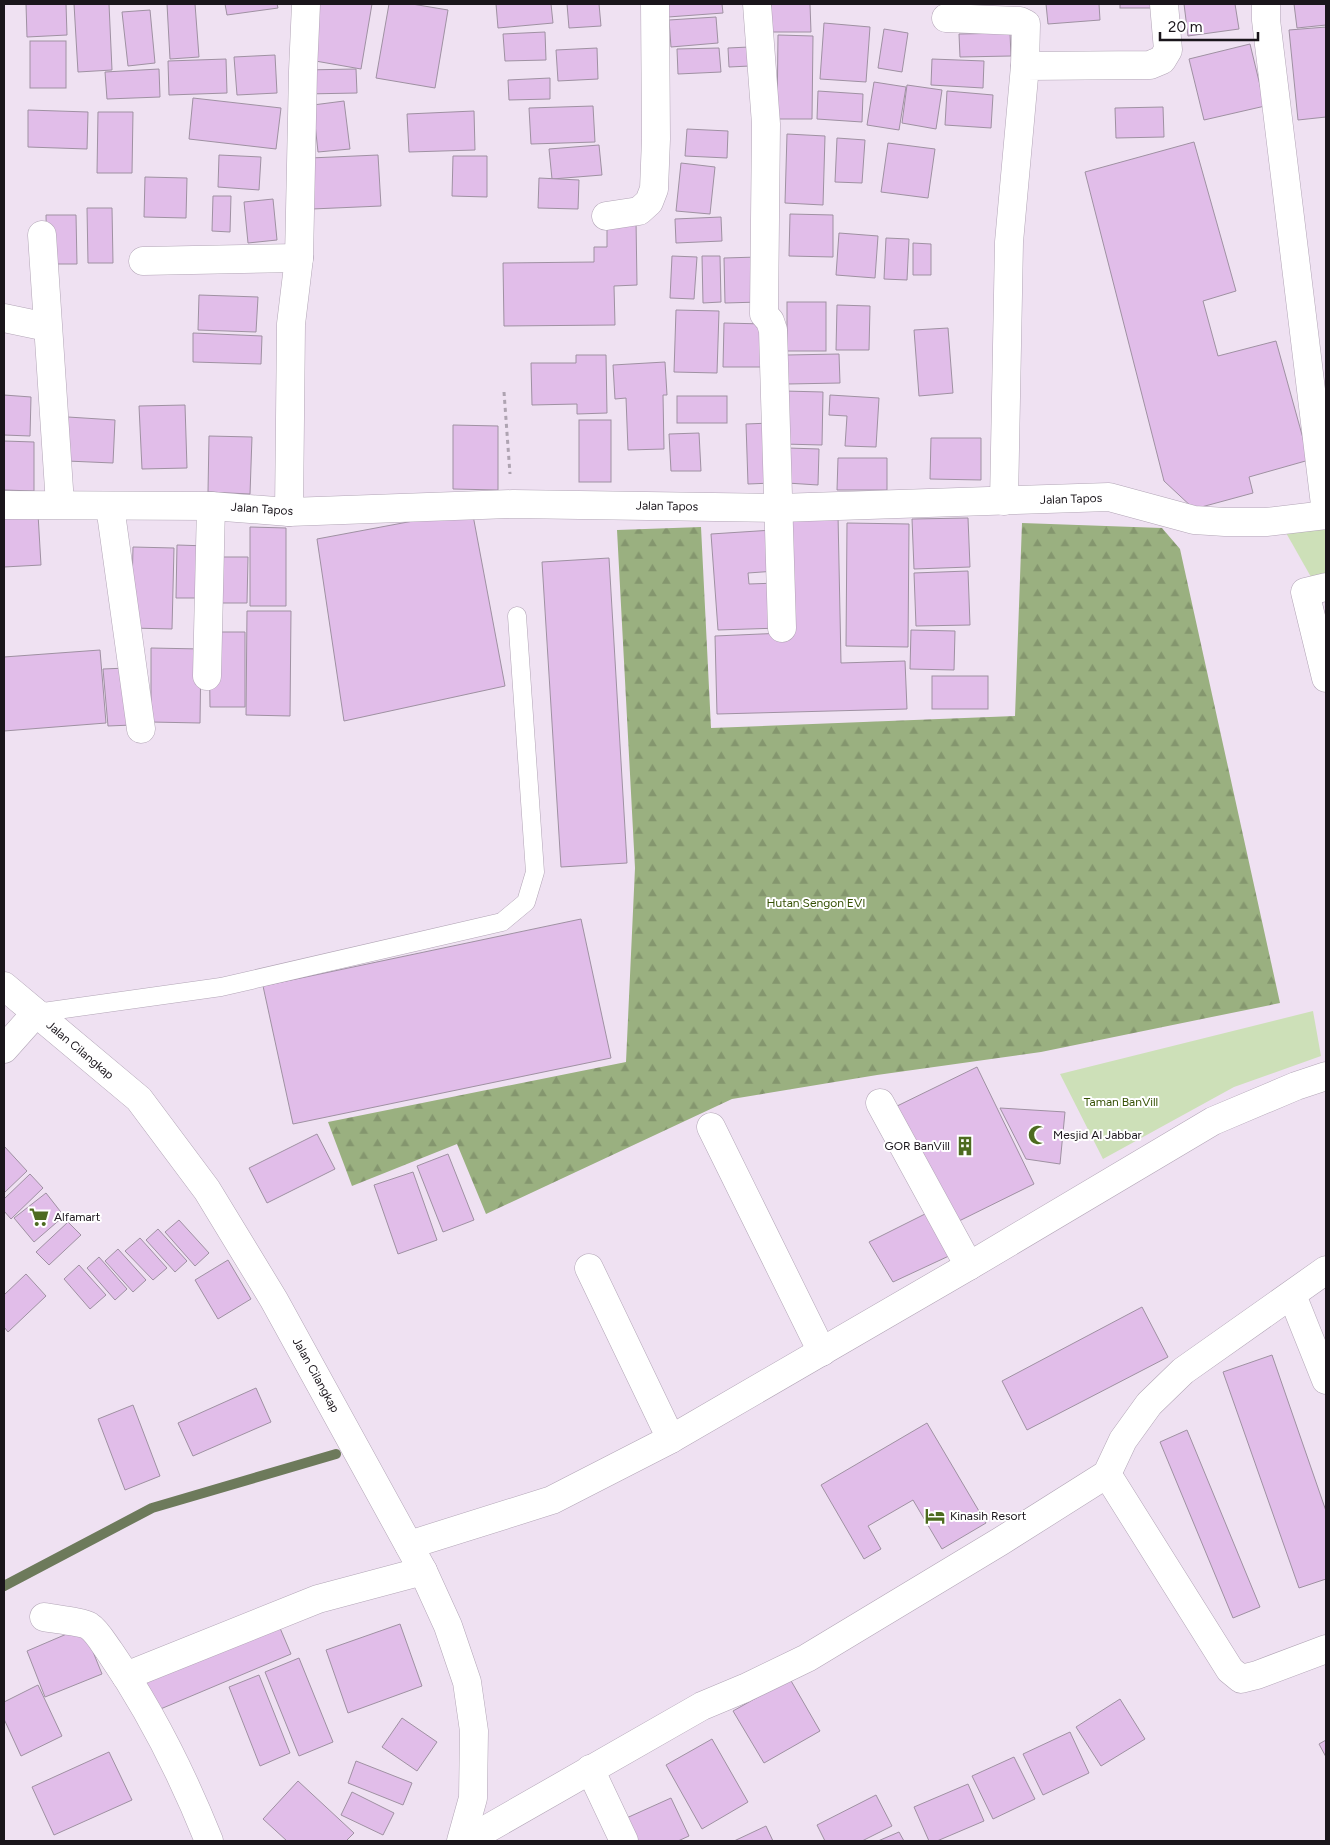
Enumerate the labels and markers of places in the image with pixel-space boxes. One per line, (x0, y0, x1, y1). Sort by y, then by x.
mosque icon: Mesjid Al Jabbar (1027, 1124, 1049, 1146)
place label: Mesjid Al Jabbar (1053, 1128, 1142, 1142)
building icon: GOR BanVill (954, 1135, 976, 1157)
place label: GOR BanVill (885, 1139, 950, 1153)
supermarket icon: Alfamart (28, 1206, 50, 1228)
place label: Alfamart (54, 1210, 101, 1224)
hotel icon: Kinasih Resort (924, 1505, 946, 1527)
place label: Kinasih Resort (950, 1509, 1027, 1523)

